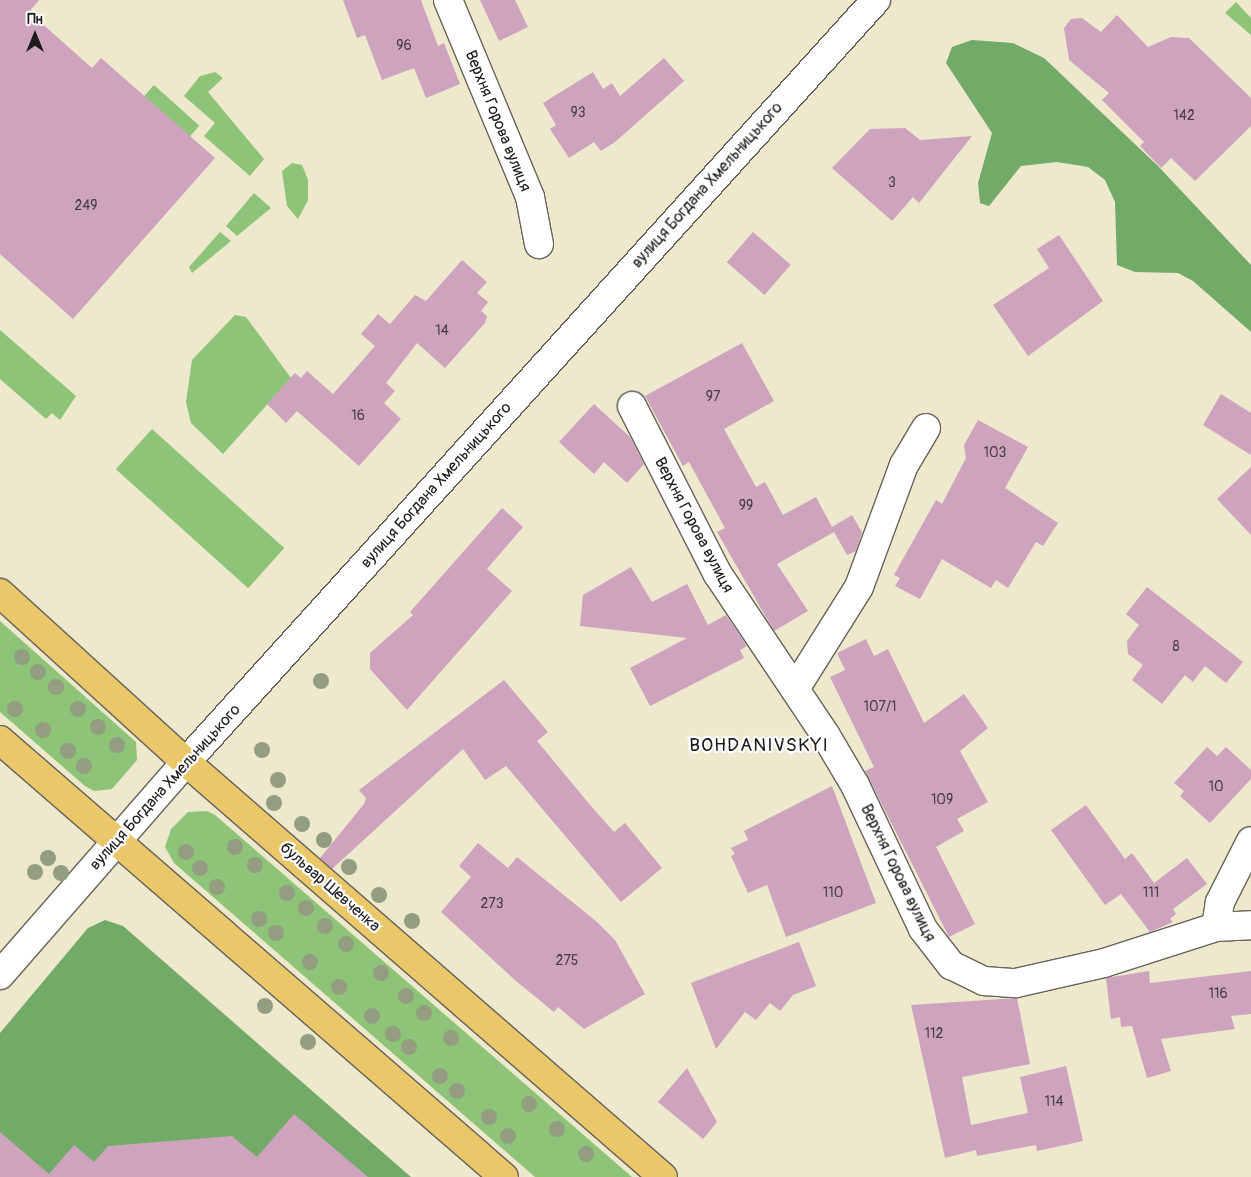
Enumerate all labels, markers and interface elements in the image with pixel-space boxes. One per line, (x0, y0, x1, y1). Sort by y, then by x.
north arrow (10, 10, 60, 60)
text: Пн (27, 11, 43, 28)
house number: 96 (396, 38, 412, 54)
street label: Верхня Горова вулиця (461, 48, 535, 194)
street label: вулиця Богдана Хмельницького (627, 98, 787, 272)
house number: 93 (570, 105, 586, 121)
house number: 142 (1173, 108, 1195, 124)
house number: 3 (888, 175, 896, 191)
house number: 249 (74, 198, 98, 214)
house number: 14 (435, 323, 449, 339)
house number: 97 (706, 389, 720, 405)
street label: вулиця Богдана Хмельницького (356, 398, 516, 572)
house number: 16 (351, 408, 365, 424)
house number: 103 (984, 445, 1006, 461)
street label: Верхня Горова вулиця (650, 454, 738, 596)
house number: 99 (739, 498, 753, 514)
house number: 8 (1172, 639, 1180, 655)
house number: 107/1 (864, 699, 896, 715)
street label: вулиця Богдана Хмельницького (85, 700, 245, 874)
district label: BOHDANIVSKYI (688, 735, 830, 757)
house number: 10 (1208, 779, 1224, 795)
house number: 109 (931, 792, 953, 808)
street label: Верхня Горова вулиця (856, 801, 940, 945)
street label: бульвар Шевченка (276, 838, 384, 936)
house number: 110 (823, 885, 843, 901)
house number: 111 (1143, 885, 1159, 901)
house number: 273 (480, 896, 504, 912)
house number: 275 (556, 953, 578, 969)
house number: 116 (1208, 986, 1228, 1002)
house number: 112 (925, 1026, 943, 1042)
house number: 114 (1044, 1094, 1064, 1110)

